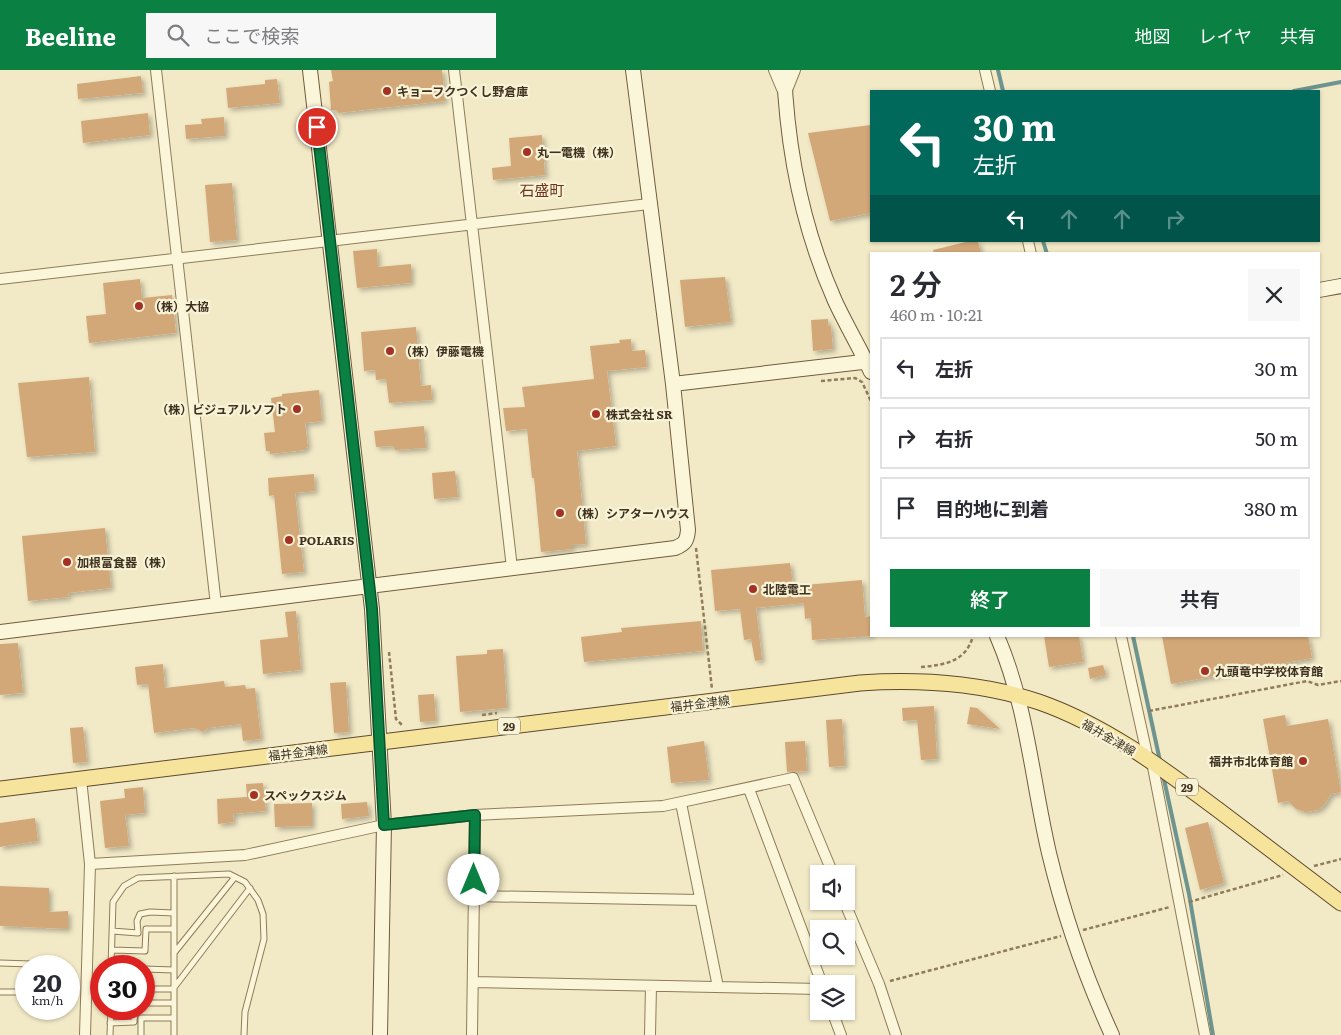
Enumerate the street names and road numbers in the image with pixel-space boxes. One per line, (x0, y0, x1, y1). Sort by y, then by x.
street label: 福井金津線 (669, 690, 731, 716)
street label: 福井金津線 (1079, 714, 1139, 760)
road number: 29 (498, 718, 520, 734)
street label: 福井金津線 (267, 739, 329, 765)
road number: 29 (1176, 779, 1198, 796)

